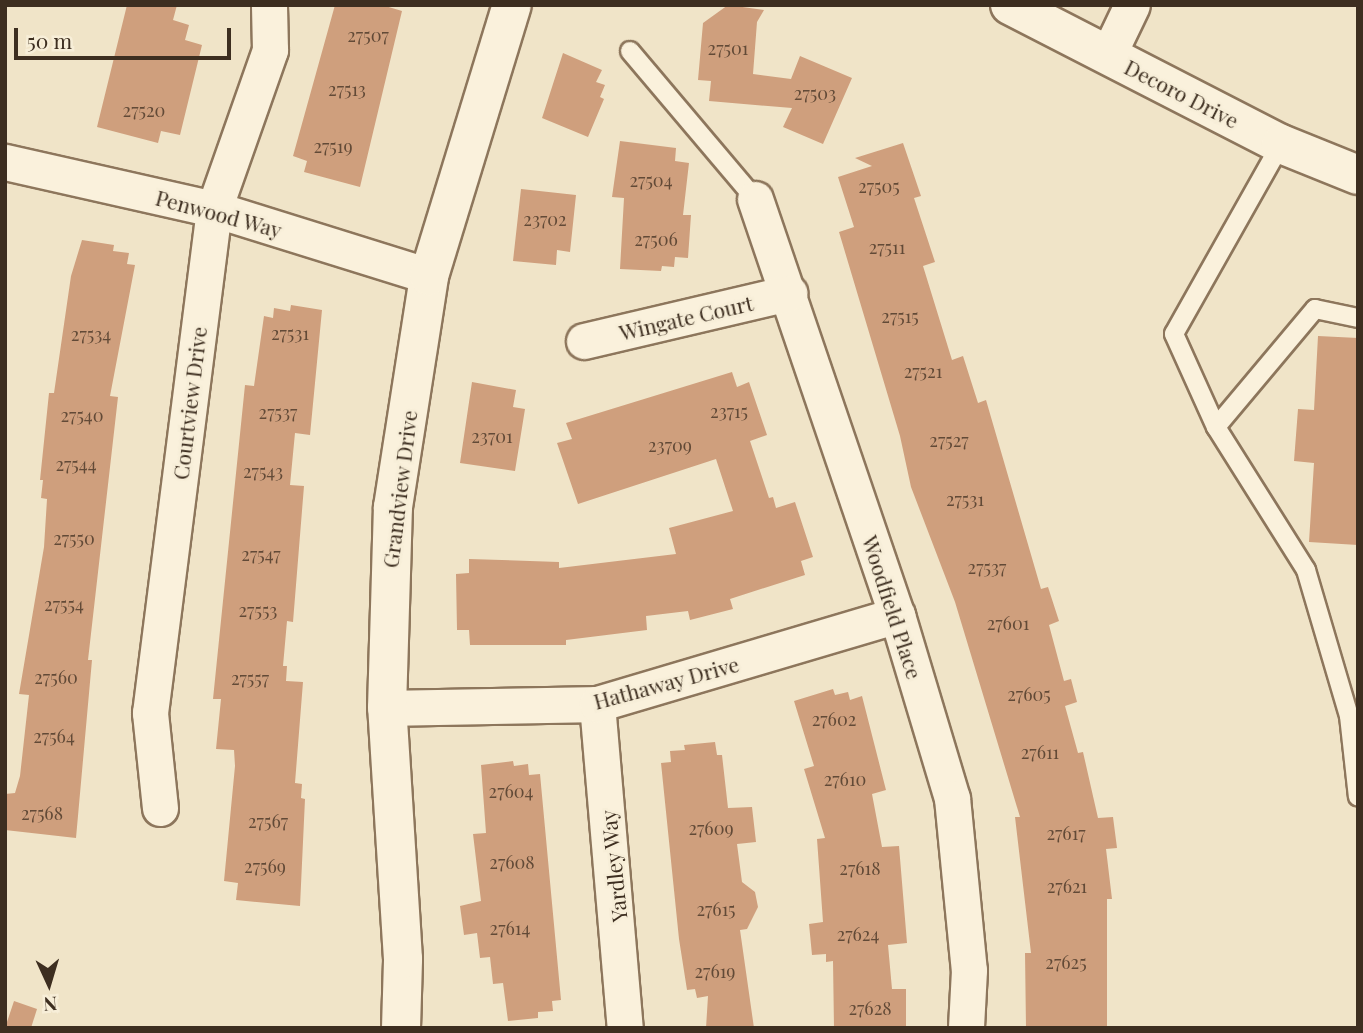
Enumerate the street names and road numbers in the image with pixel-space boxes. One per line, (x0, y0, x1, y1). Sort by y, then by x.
street label: Decoro Drive (1121, 53, 1243, 133)
street label: Penwood Way (153, 184, 285, 242)
street label: Wingate Court (617, 289, 755, 345)
street label: Courtview Drive (167, 325, 211, 481)
street label: Grandview Drive (377, 409, 421, 569)
street label: Woodfield Place (858, 532, 928, 682)
street label: Hathaway Drive (590, 650, 742, 714)
street label: Yardley Way (595, 808, 631, 924)

